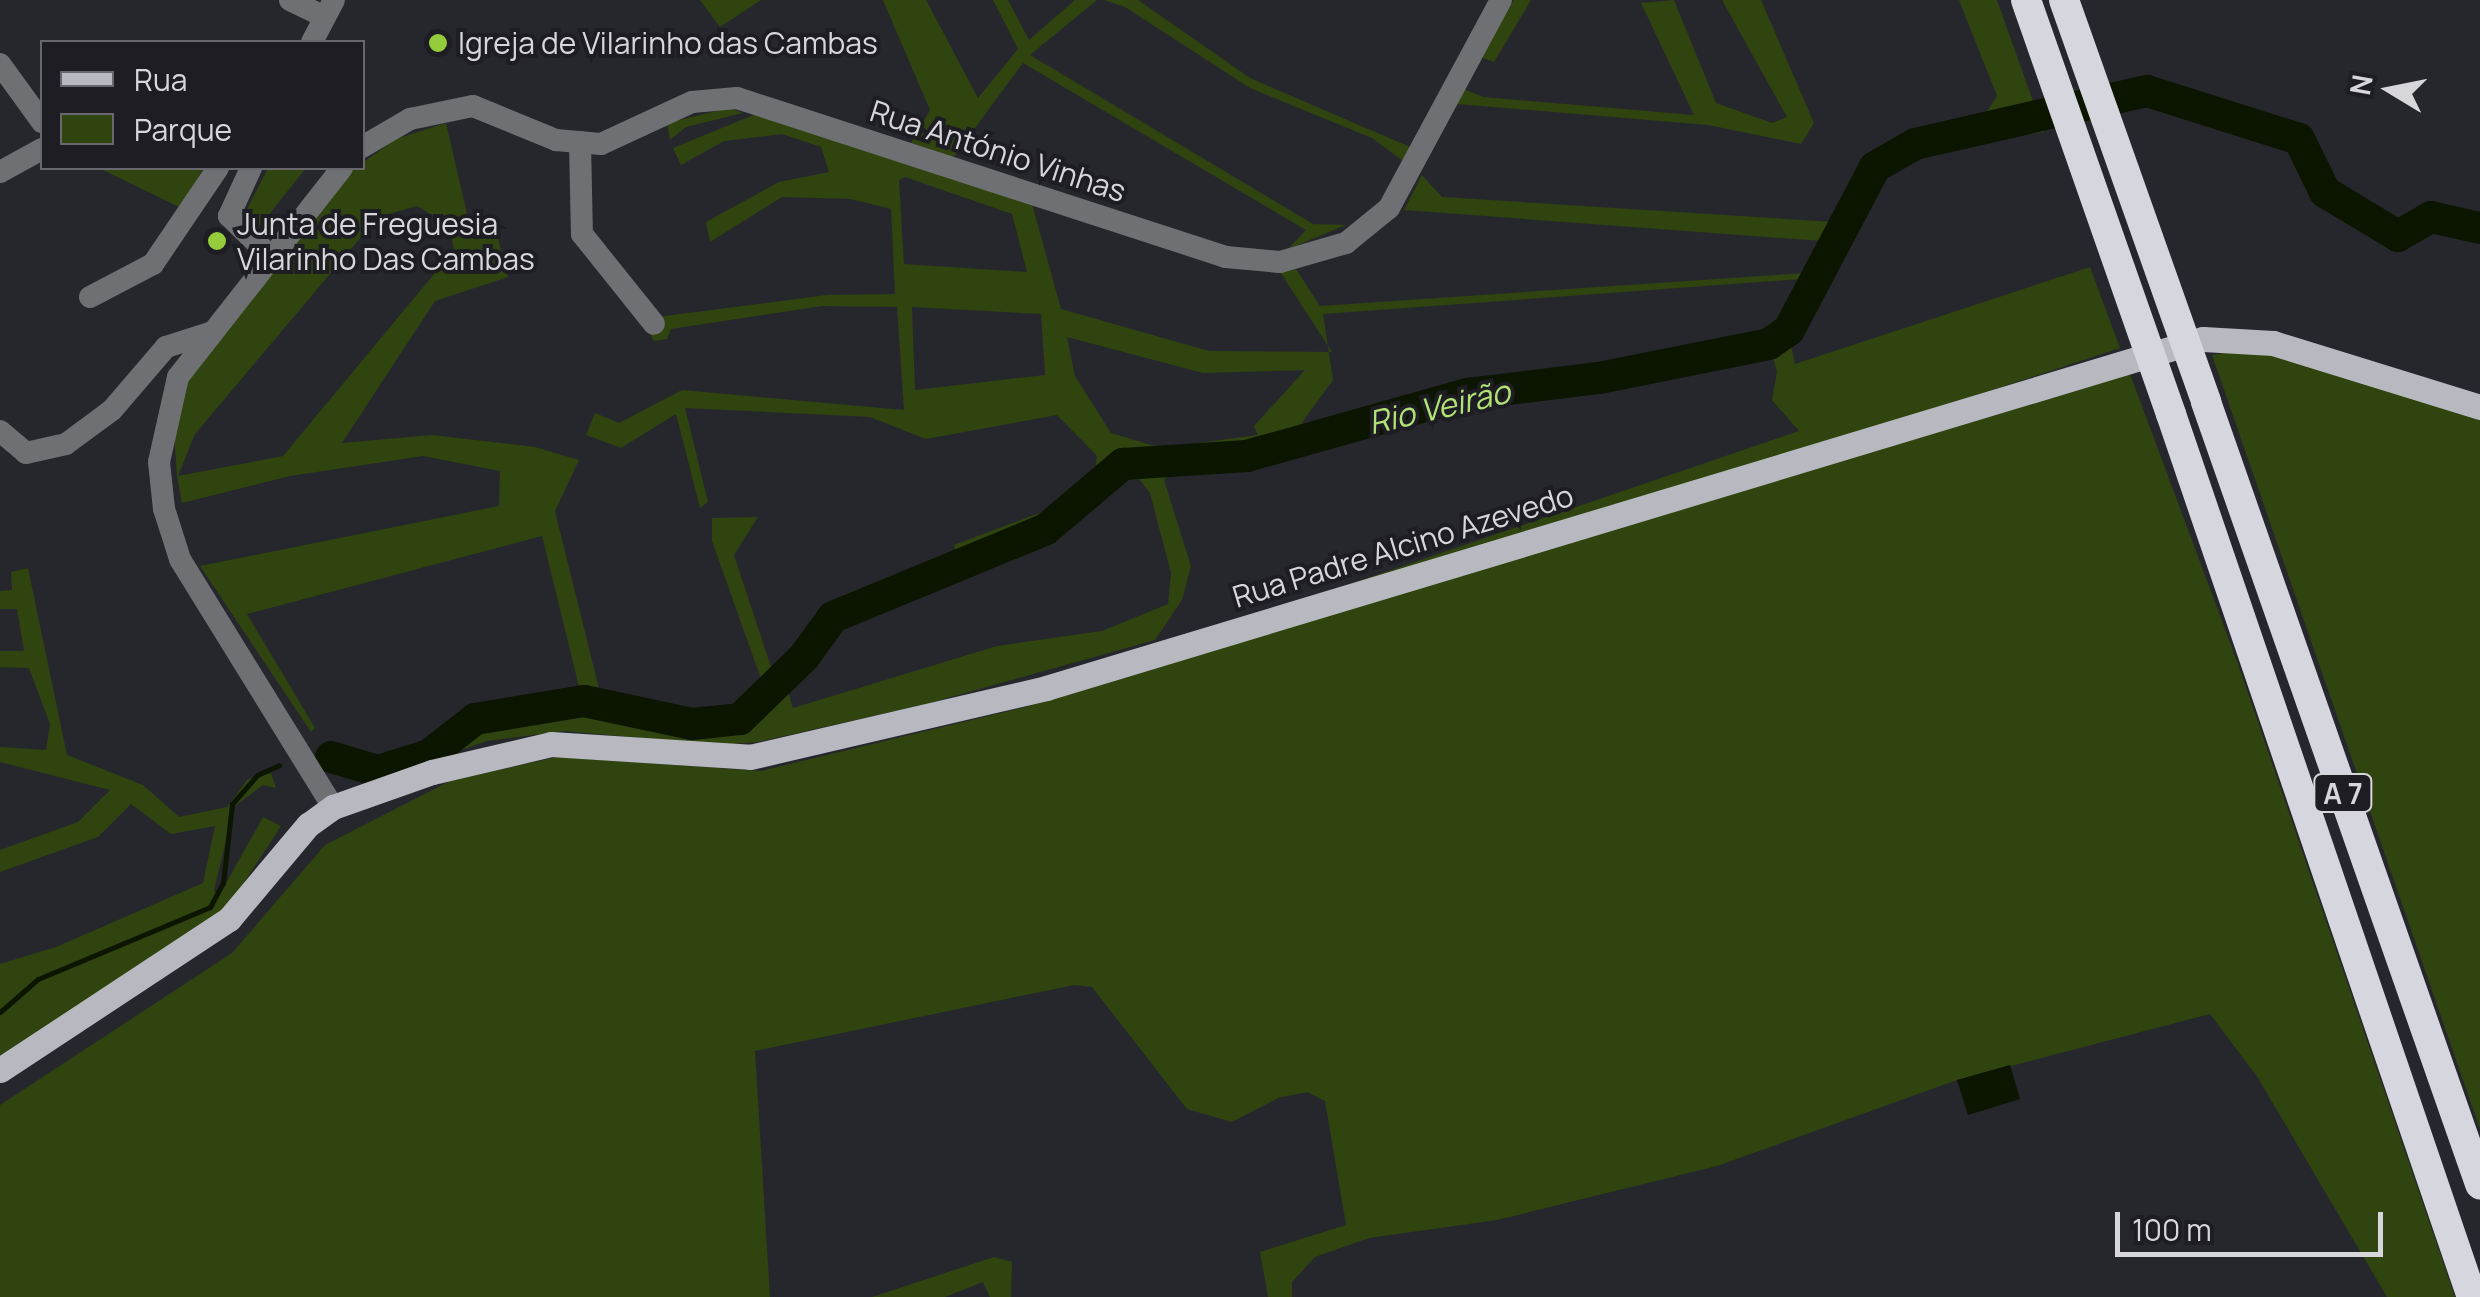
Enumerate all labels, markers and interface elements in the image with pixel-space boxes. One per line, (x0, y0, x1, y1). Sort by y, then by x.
place label: Igreja de Vilarinho das Cambas (458, 25, 878, 61)
marker: Igreja de Vilarinho das Cambas (427, 32, 449, 54)
legend (40, 40, 365, 170)
north arrow (2340, 40, 2440, 140)
text: Rua (134, 59, 187, 100)
text: N (2340, 72, 2381, 98)
street label: Rua António Vinhas (866, 93, 1130, 209)
text: Parque (134, 109, 232, 150)
place label: Junta de Freguesia Vilarinho Das Cambas (237, 206, 535, 276)
marker: Junta de Freguesia Vilarinho Das Cambas (206, 230, 228, 252)
water label: Rio Veirão (1364, 372, 1514, 442)
street label: Rua Padre Alcino Azevedo (1228, 477, 1578, 615)
road number: A 7 (2313, 770, 2373, 816)
scale bar (2120, 1192, 2388, 1254)
text: 100 m (2132, 1209, 2212, 1250)

